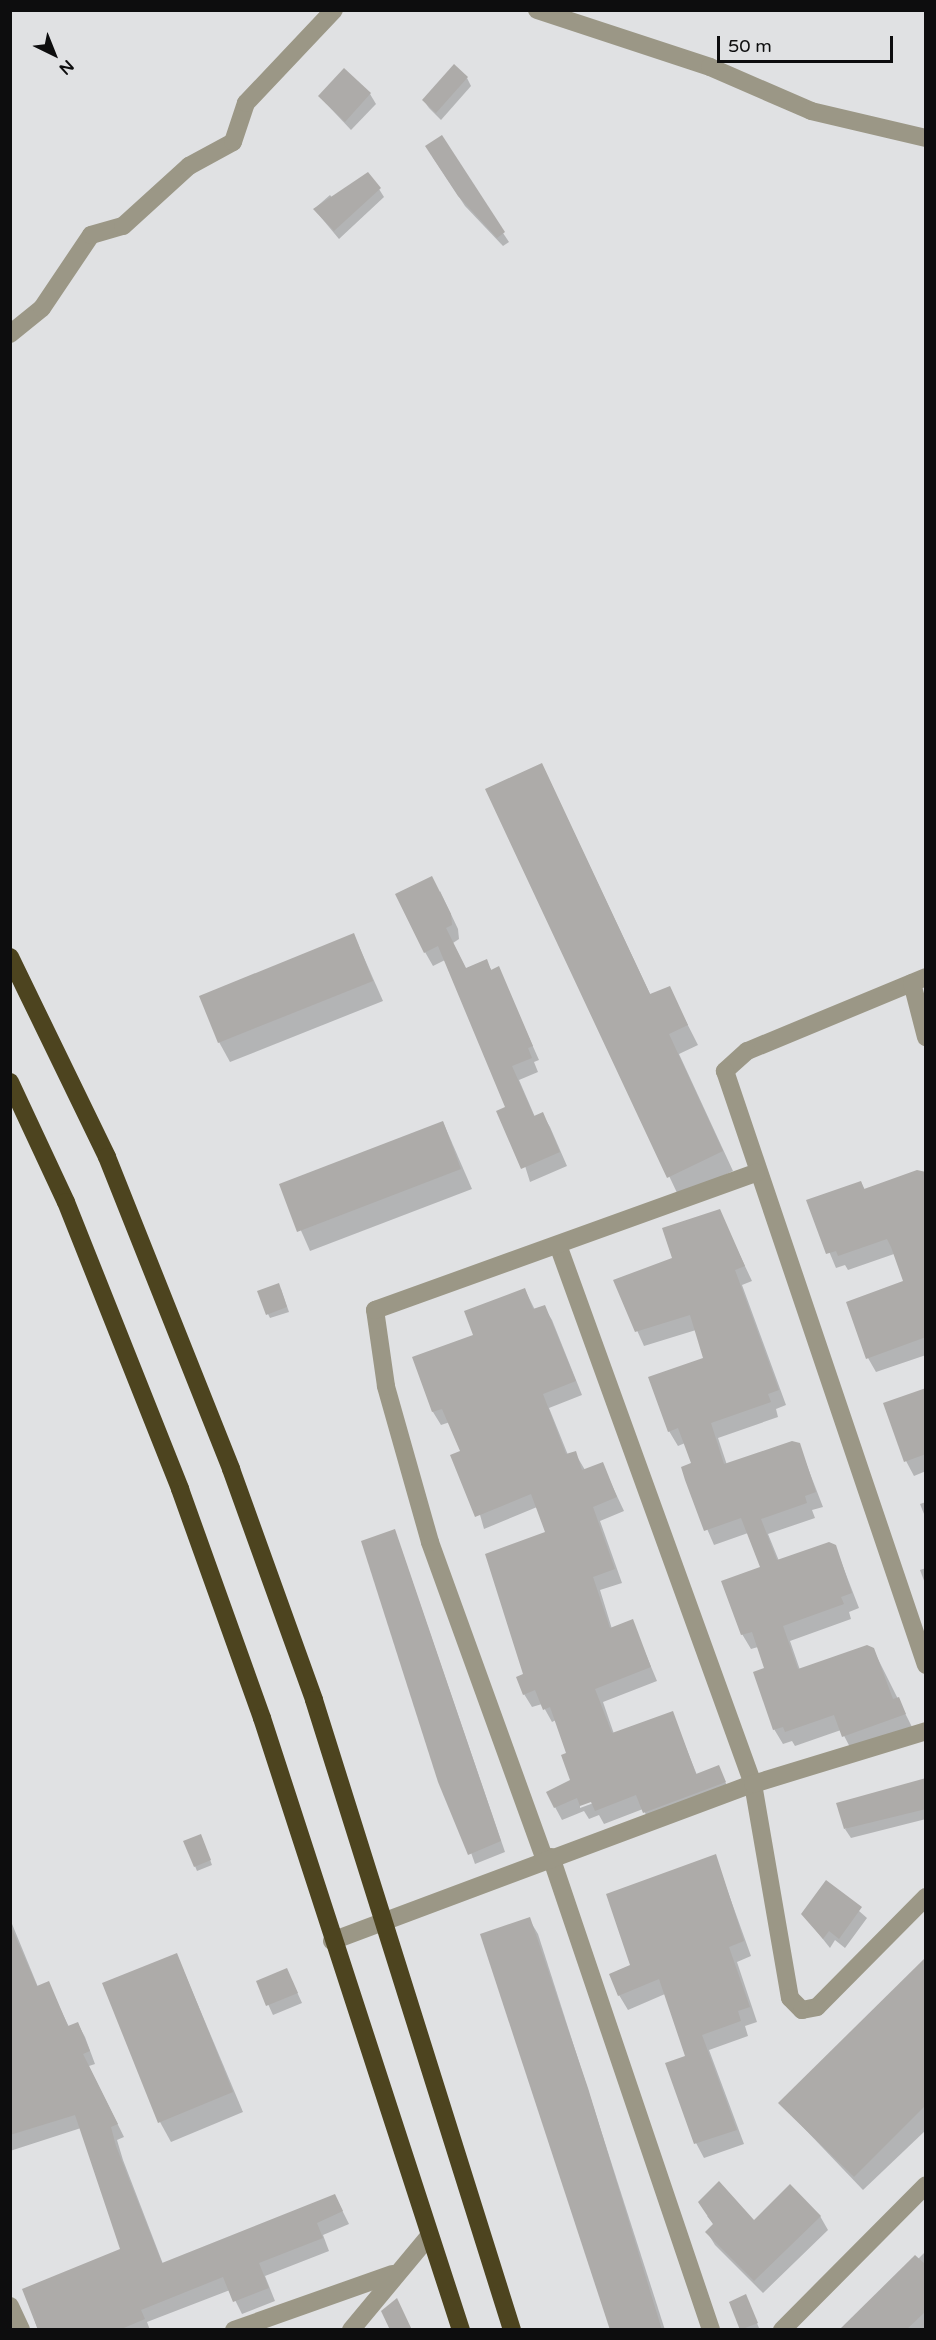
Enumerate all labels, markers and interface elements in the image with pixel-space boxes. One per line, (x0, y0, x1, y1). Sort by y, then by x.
north arrow (24, 24, 84, 84)
scale bar (720, 24, 896, 62)
text: 50 m (728, 35, 772, 57)
text: N (55, 55, 78, 79)

